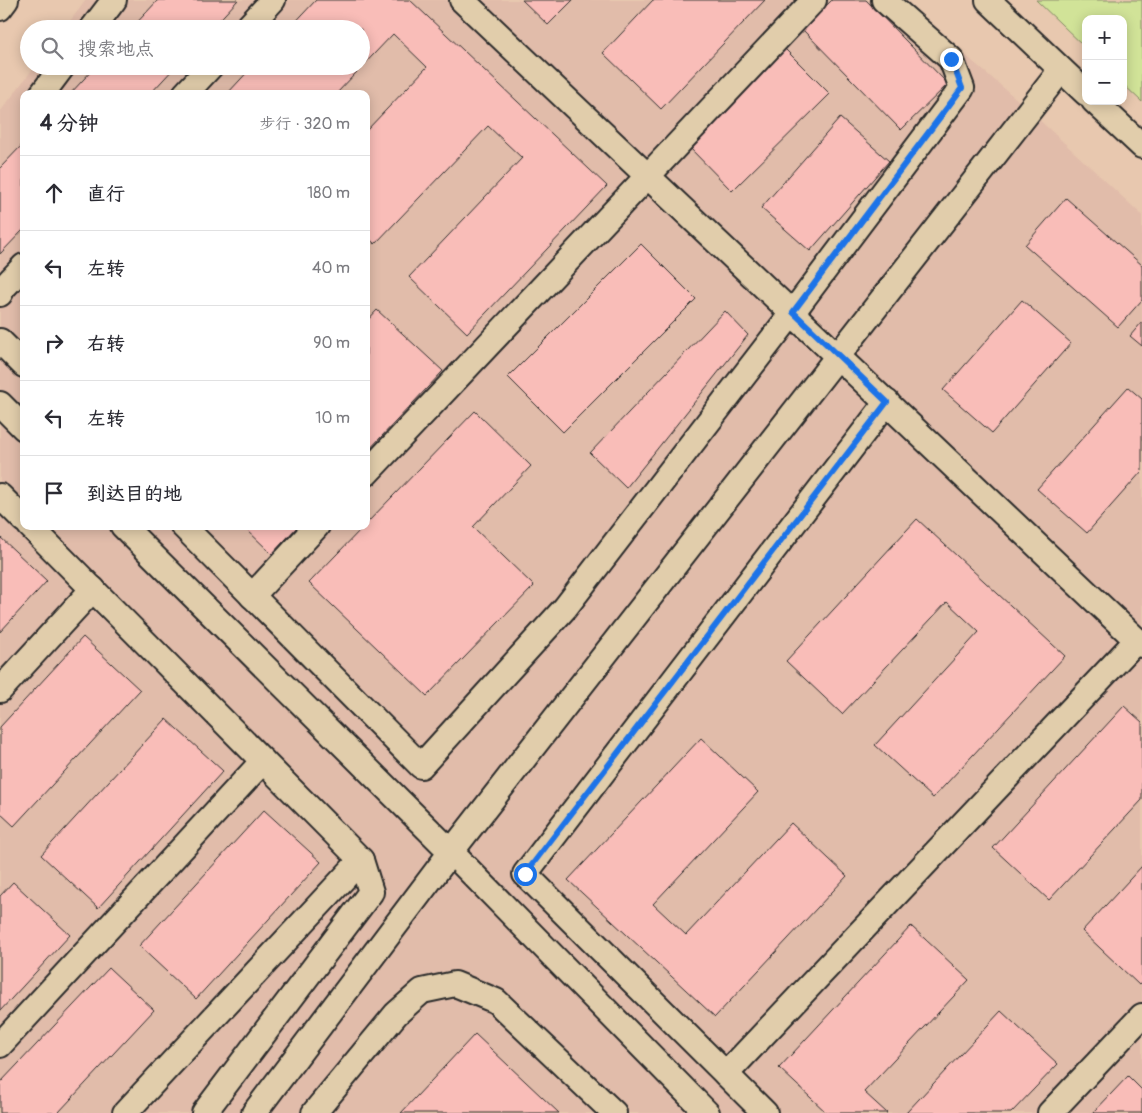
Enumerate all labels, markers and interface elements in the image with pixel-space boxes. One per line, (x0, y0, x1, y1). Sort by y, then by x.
map controls (1082, 15, 1127, 105)
button: + (1082, 15, 1127, 60)
search box (20, 20, 370, 75)
icon: search (38, 34, 66, 62)
text: 搜索地点 (78, 37, 154, 61)
route end (940, 48, 963, 71)
button: − (1082, 60, 1127, 105)
text: 4 分钟 (40, 110, 99, 137)
text: 步行 · 320 m (259, 114, 350, 134)
icon: ahead (40, 179, 68, 207)
text: 直行 (87, 182, 125, 206)
text: 180 m (307, 183, 350, 203)
icon: left (40, 254, 68, 282)
text: 左转 (87, 257, 125, 281)
text: 40 m (312, 258, 350, 278)
icon: right (40, 329, 68, 357)
text: 右转 (87, 332, 125, 356)
text: 90 m (313, 333, 350, 353)
icon: left (40, 404, 68, 432)
text: 左转 (87, 407, 125, 431)
text: 10 m (315, 408, 350, 428)
icon: arrive (40, 479, 68, 507)
text: 到达目的地 (87, 482, 182, 506)
route start (514, 863, 537, 886)

